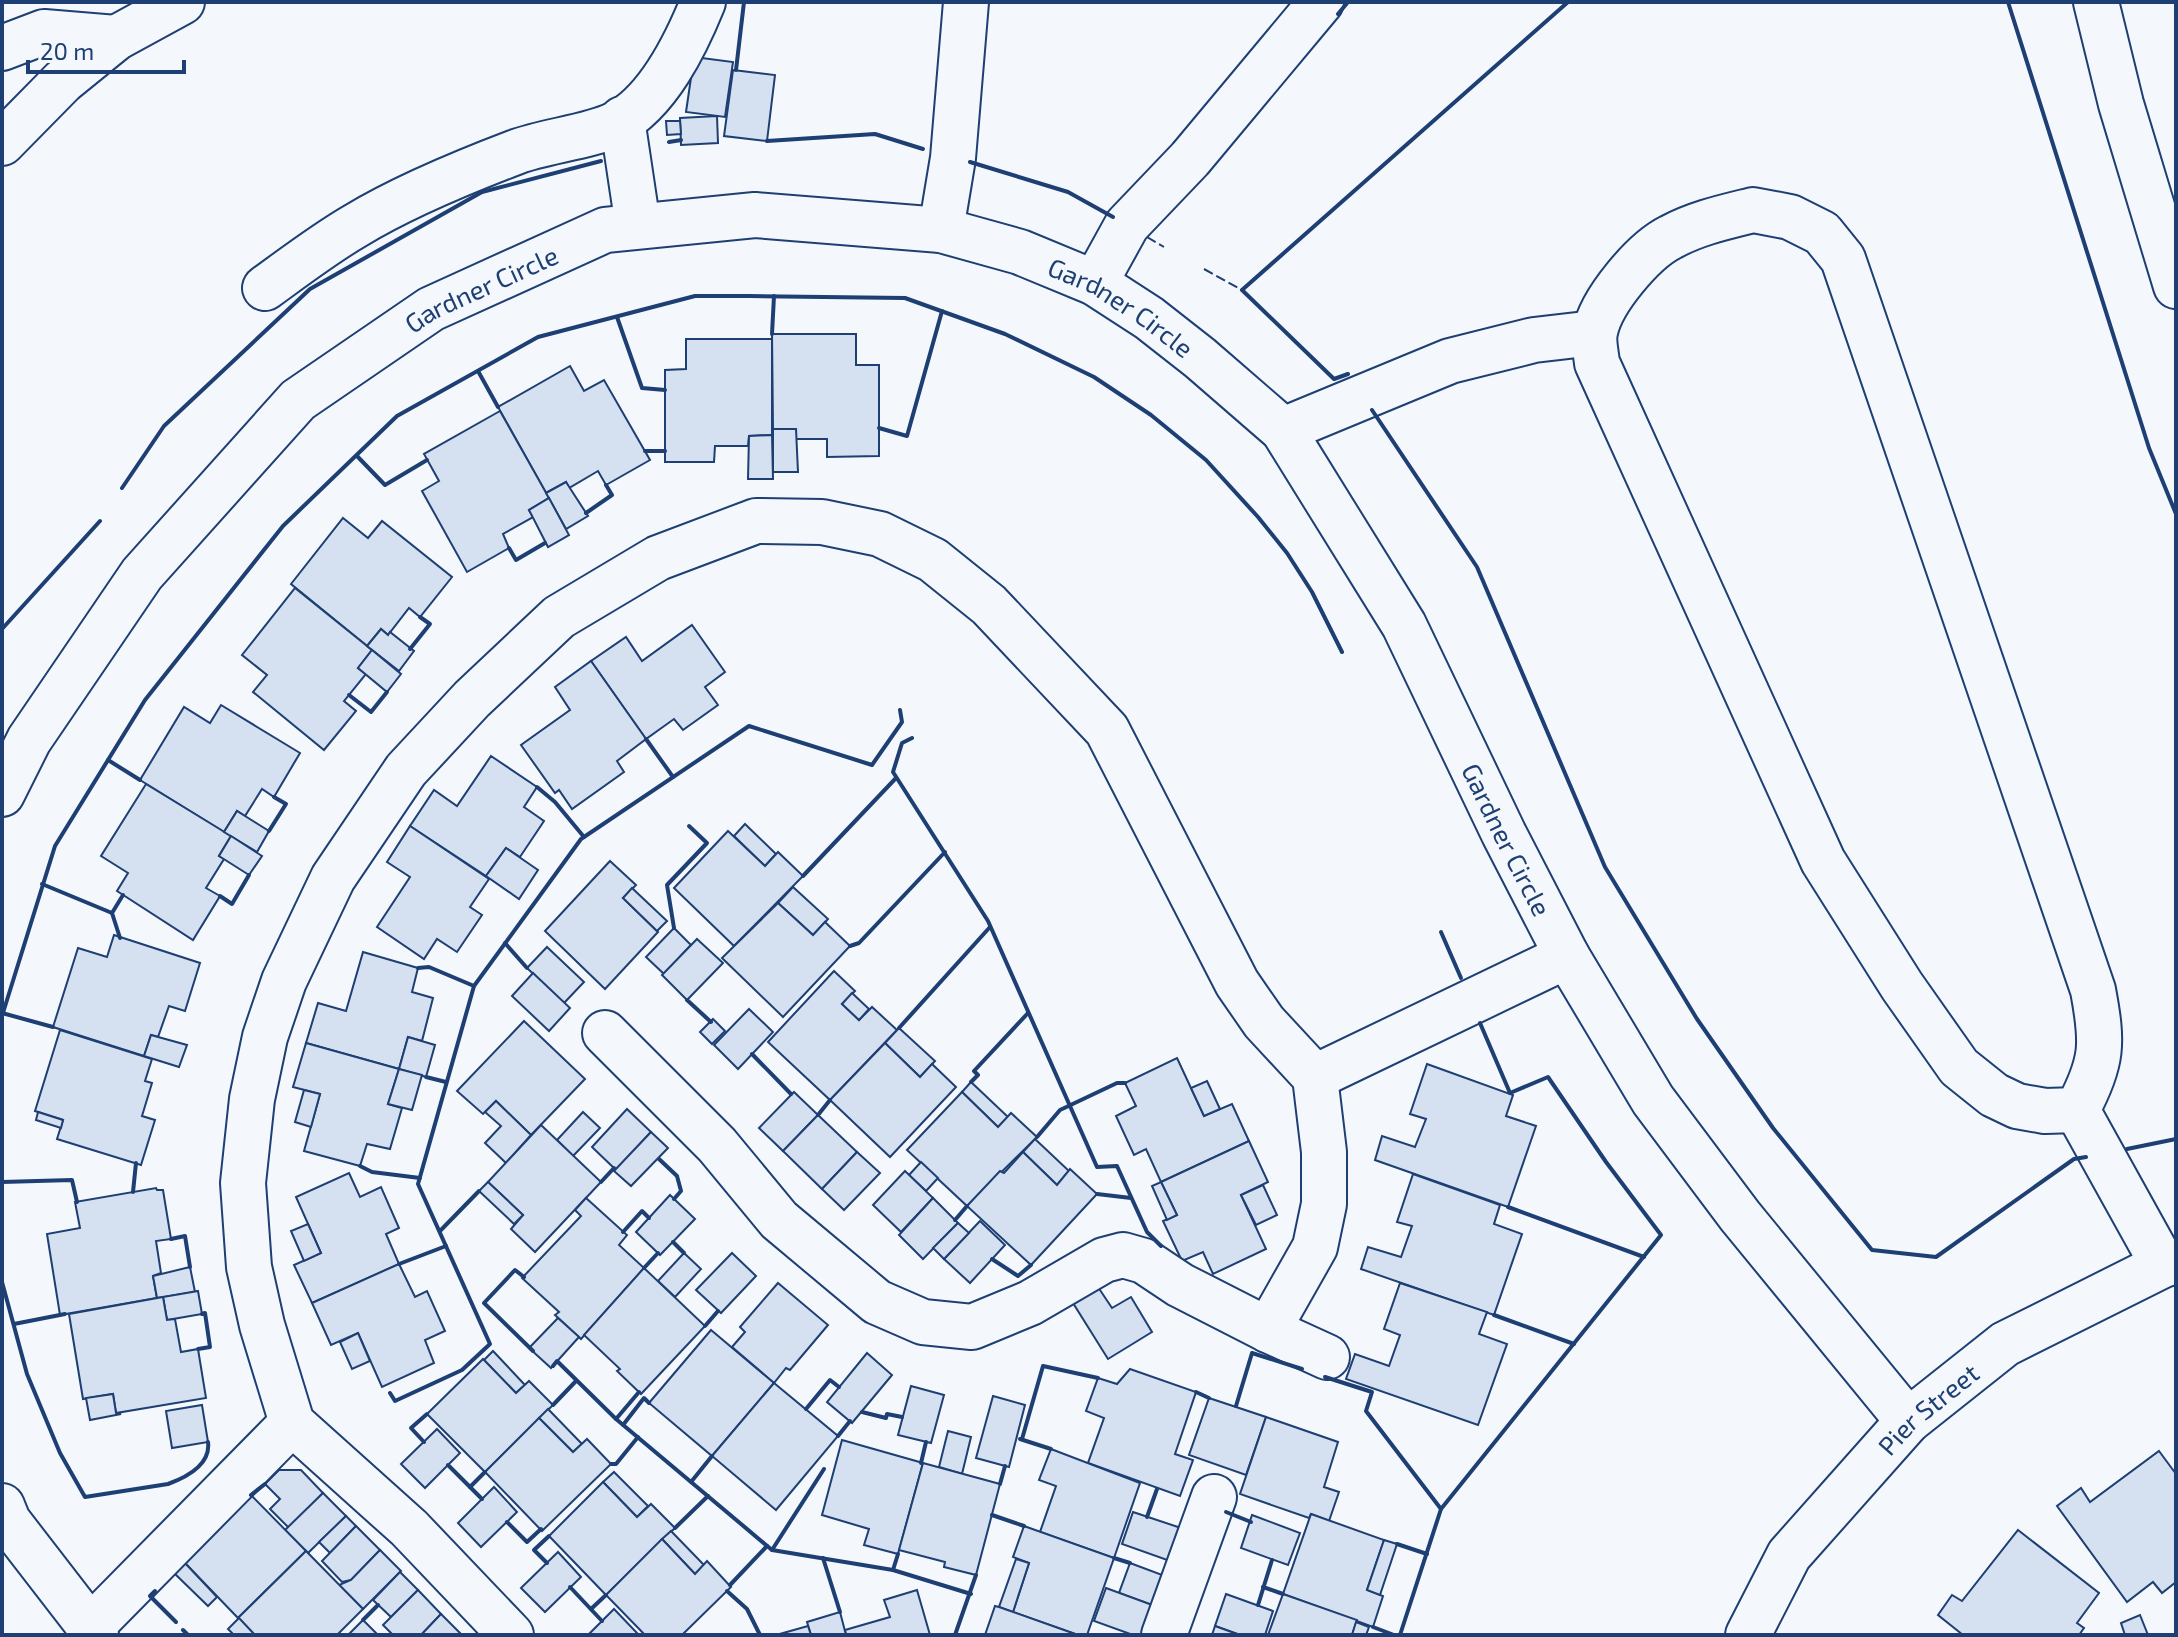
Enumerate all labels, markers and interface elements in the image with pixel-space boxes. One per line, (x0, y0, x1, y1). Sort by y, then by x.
scale bar (28, 24, 184, 74)
text: 20 m (40, 36, 94, 65)
street label: Gardner Circle (398, 238, 562, 338)
street label: Gardner Circle (1044, 250, 1200, 363)
street label: Gardner Circle (1457, 758, 1559, 920)
street label: Pier Street (1871, 1356, 1984, 1460)

